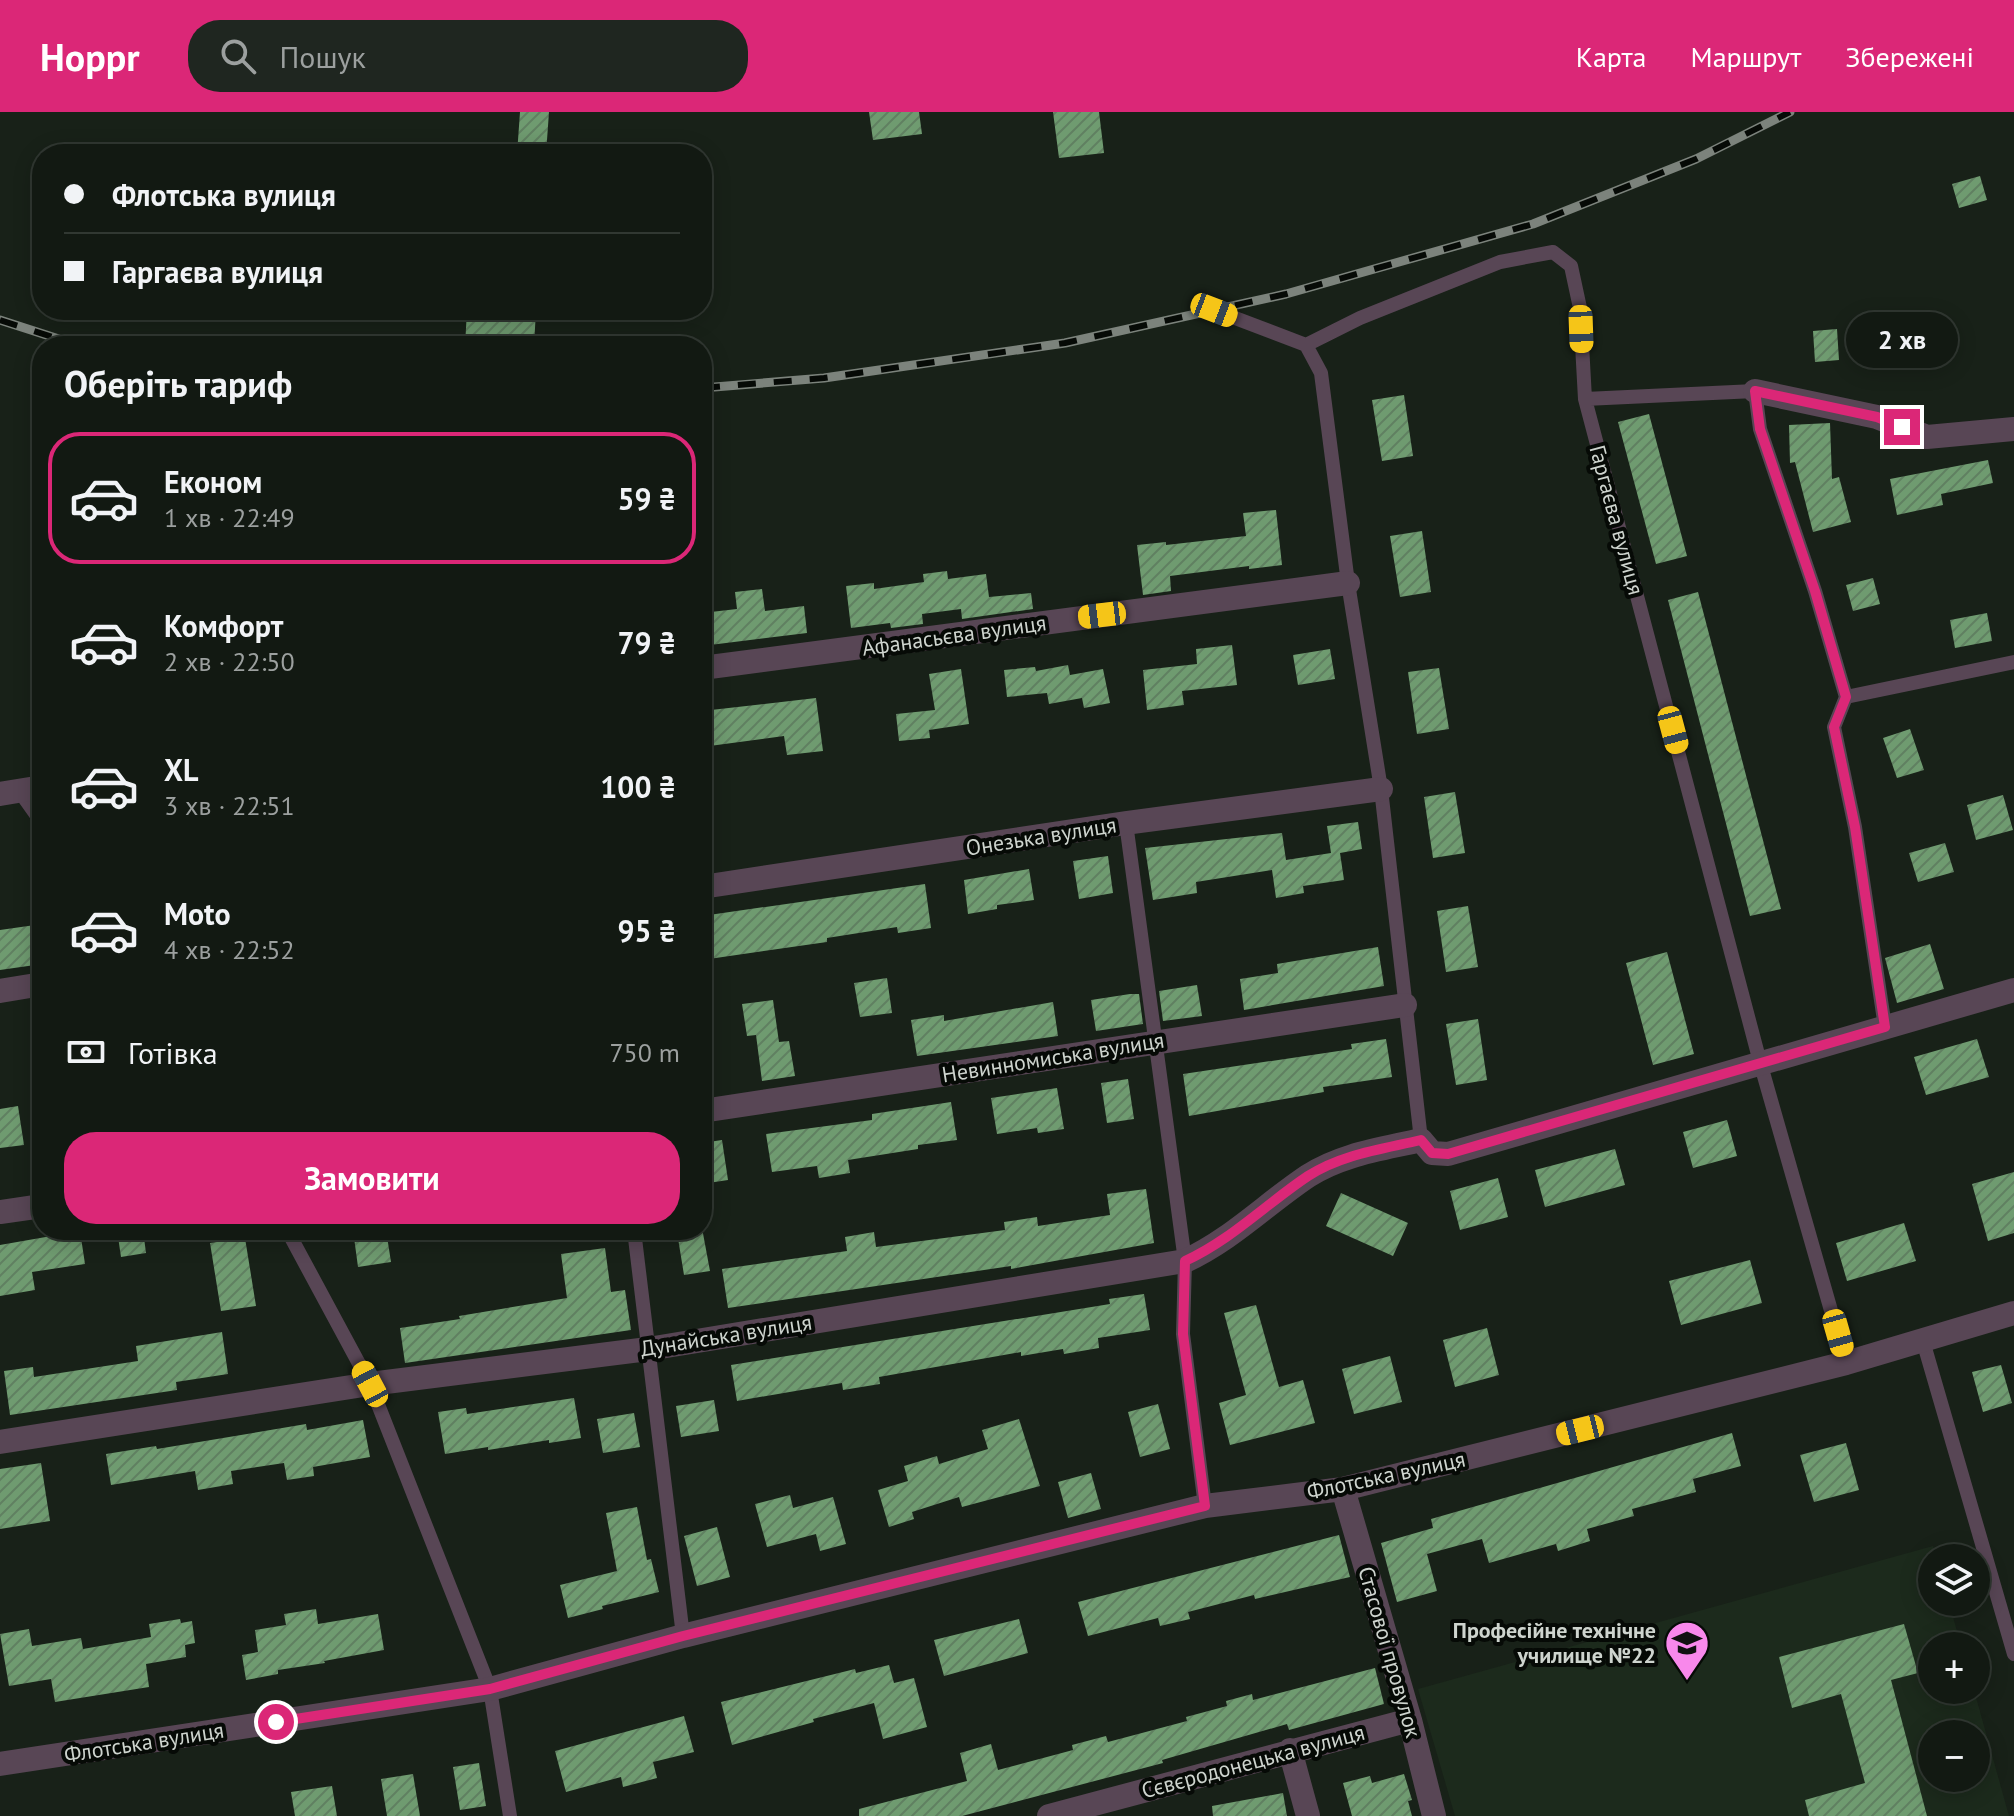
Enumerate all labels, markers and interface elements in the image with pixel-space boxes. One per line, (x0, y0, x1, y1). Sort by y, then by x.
search box (188, 20, 748, 92)
text: Hoppr (40, 32, 140, 81)
icon: search (216, 34, 260, 78)
text: Пошук (280, 37, 366, 76)
text: Карта (1576, 38, 1647, 75)
text: Маршрут (1691, 38, 1801, 75)
text: Збережені (1845, 38, 1974, 75)
text: Флотська вулиця (112, 175, 336, 214)
text: Гаргаєва вулиця (112, 252, 323, 291)
car (1187, 290, 1241, 330)
car (1568, 305, 1594, 353)
callout: 2 хв (1846, 311, 1958, 367)
text: 2 хв (1878, 323, 1926, 356)
text: Оберіть тариф (64, 360, 292, 407)
route end (1884, 409, 1920, 445)
street label: Гаргаєва вулиця (1584, 442, 1650, 598)
icon: car (68, 462, 140, 534)
text: Економ (164, 462, 262, 501)
text: 59 ₴ (617, 479, 676, 518)
text: 1 хв · 22:49 (164, 501, 295, 534)
car (1077, 600, 1127, 630)
icon: car (68, 606, 140, 678)
text: Комфорт (164, 606, 283, 645)
street label: Афанасьєва вулиця (860, 608, 1048, 662)
text: 79 ₴ (617, 623, 676, 662)
text: 2 хв · 22:50 (164, 645, 295, 678)
car (1655, 704, 1691, 756)
icon: car (68, 750, 140, 822)
text: XL (164, 750, 198, 789)
text: 100 ₴ (600, 767, 676, 806)
text: 3 хв · 22:51 (164, 789, 295, 822)
street label: Онезька вулиця (964, 810, 1118, 862)
icon: car (68, 894, 140, 966)
text: Moto (164, 894, 231, 933)
text: 95 ₴ (617, 911, 676, 950)
text: 4 хв · 22:52 (164, 933, 295, 966)
street label: Невинномиська вулиця (940, 1026, 1166, 1088)
icon: cash (64, 1030, 108, 1074)
text: Готівка (128, 1033, 218, 1072)
text: 750 m (609, 1036, 680, 1069)
button: Замовити (64, 1132, 680, 1224)
car (1820, 1307, 1856, 1359)
street label: Дунайська вулиця (638, 1308, 814, 1362)
car (348, 1357, 392, 1411)
car (1554, 1413, 1606, 1447)
street label: Флотська вулиця (1304, 1445, 1468, 1505)
map controls (1918, 1544, 1990, 1792)
button: layers (1918, 1544, 1990, 1616)
street label: Стасової провулок (1352, 1563, 1428, 1741)
place label: Професійне технічне училище №22 (1453, 1616, 1656, 1669)
school or university icon: Професійне технічне училище №22 (1663, 1619, 1711, 1682)
button: + (1918, 1632, 1990, 1704)
route start (258, 1704, 294, 1740)
street label: Флотська вулиця (62, 1716, 226, 1768)
street label: Сєвєродонецька вулиця (1138, 1718, 1368, 1804)
button: − (1918, 1720, 1990, 1792)

